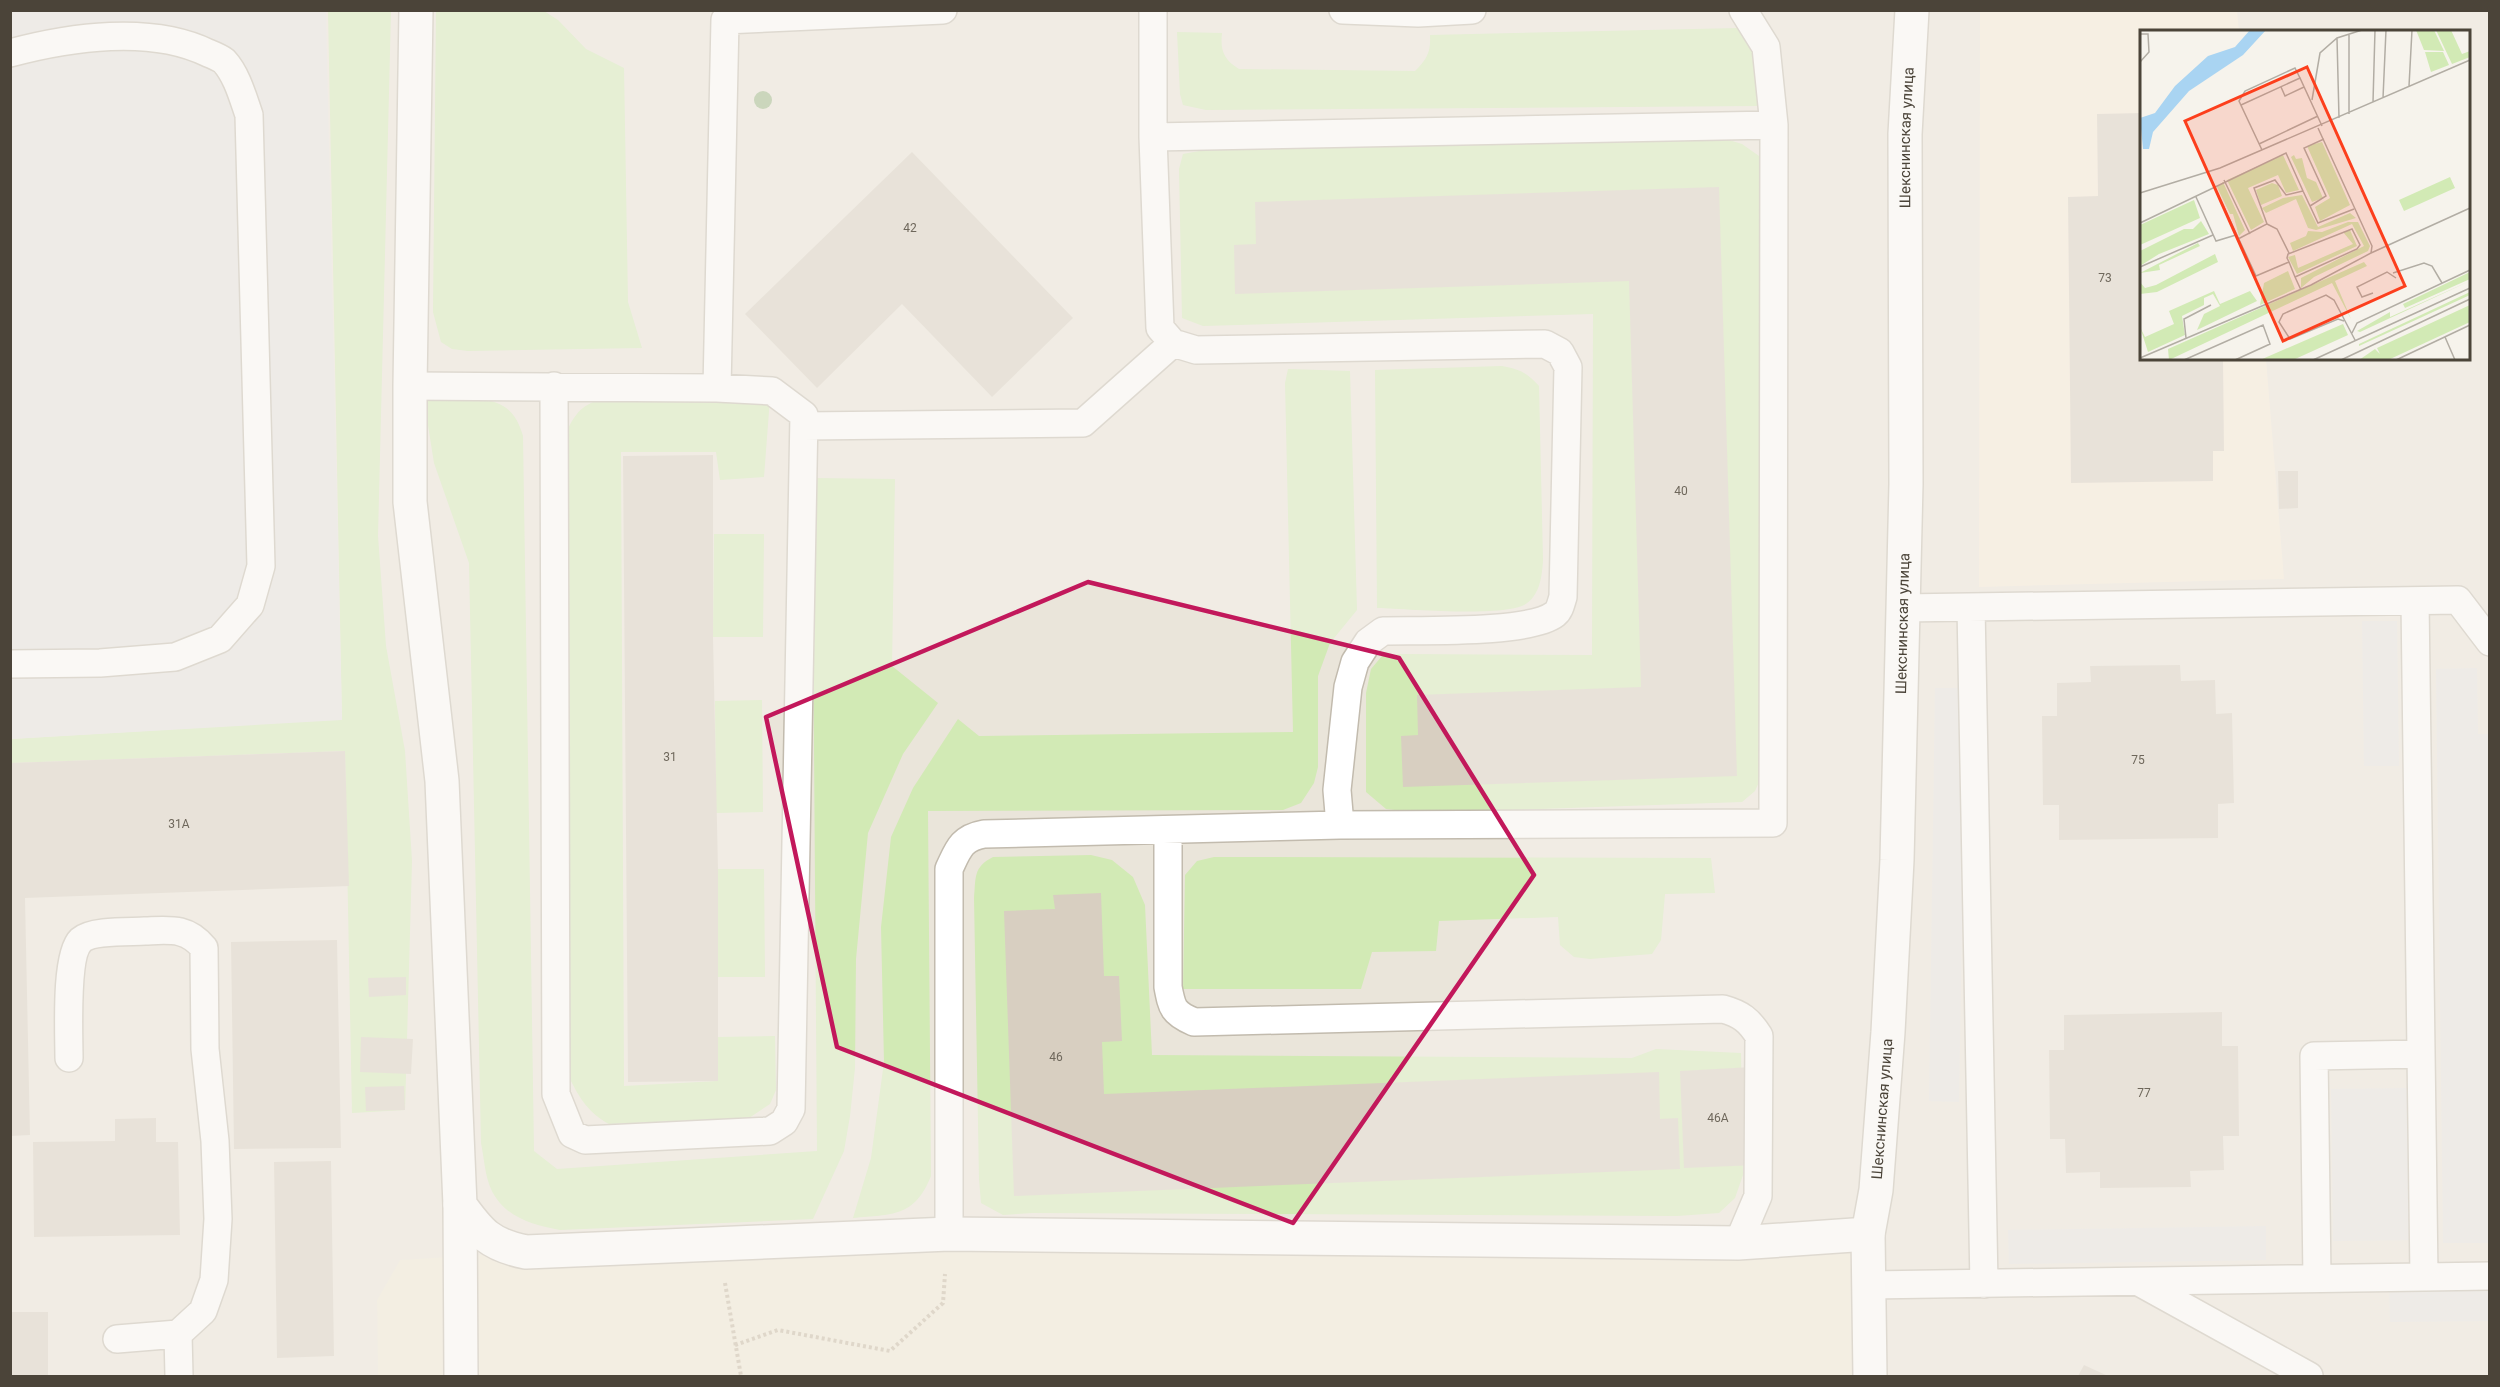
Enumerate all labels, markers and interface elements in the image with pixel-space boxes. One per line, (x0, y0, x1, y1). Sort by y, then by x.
inset map (2140, 30, 2470, 360)
street label: Шекснинская улица (1896, 67, 1918, 208)
house number: 42 (903, 221, 917, 235)
house number: 73 (2098, 271, 2112, 285)
house number: 40 (1674, 484, 1688, 498)
street label: Шекснинская улица (1892, 553, 1913, 694)
house number: 31 (663, 750, 677, 764)
house number: 75 (2131, 753, 2145, 767)
house number: 31А (168, 817, 190, 831)
street label: Шекснинская улица (1868, 1038, 1896, 1180)
house number: 46 (1049, 1050, 1063, 1064)
house number: 77 (2137, 1086, 2151, 1100)
house number: 46А (1707, 1111, 1729, 1125)

